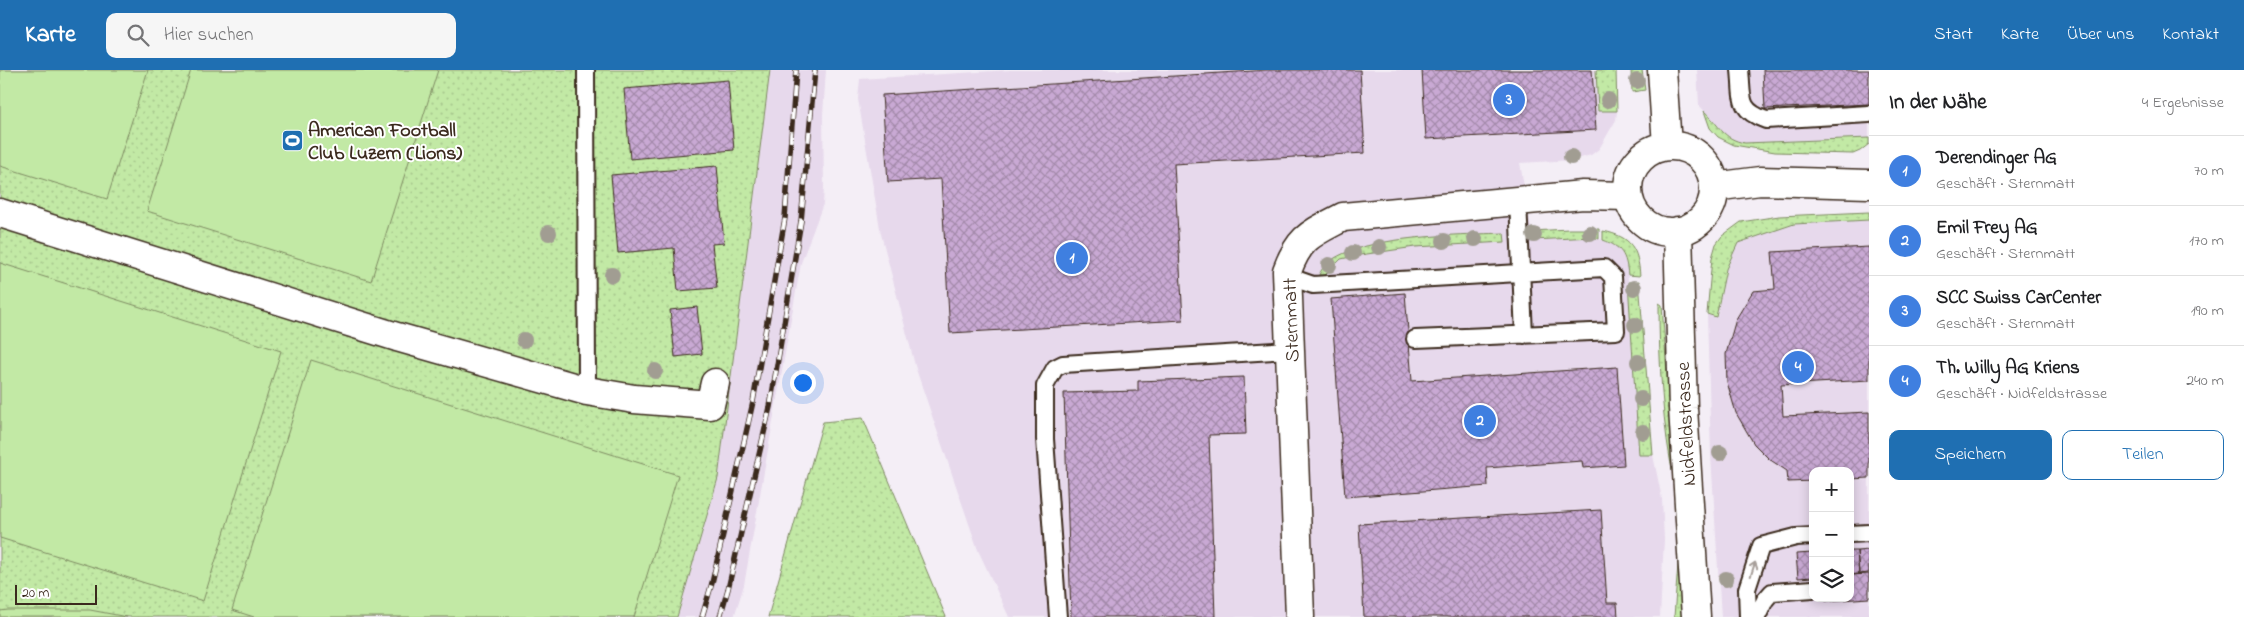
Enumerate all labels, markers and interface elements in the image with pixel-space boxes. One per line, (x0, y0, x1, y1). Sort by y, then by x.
search box (106, 13, 456, 58)
text: Karte (25, 18, 76, 53)
icon: search (124, 21, 152, 49)
text: Hier suchen (164, 22, 253, 49)
text: Start (1934, 22, 1973, 48)
text: Karte (2001, 22, 2039, 48)
text: Über uns (2067, 22, 2134, 48)
text: Kontakt (2162, 22, 2219, 48)
pin: 3 (1493, 81, 1525, 119)
text: In der Nähe (1889, 88, 1987, 118)
text: 4 Ergebnisse (2142, 91, 2224, 115)
place label: American Football Club Luzern (Lions) (308, 117, 462, 169)
sports icon: American Football Club Luzern (Lions) (280, 129, 304, 153)
text: Derendinger AG (1936, 145, 2057, 172)
text: 1 (1902, 159, 1908, 183)
text: 70 m (2194, 159, 2224, 183)
text: Geschäft · Sternmatt (1936, 172, 2075, 196)
text: Emil Frey AG (1936, 215, 2038, 242)
text: 2 (1901, 229, 1909, 253)
text: 170 m (2189, 229, 2224, 253)
pin: 1 (1056, 239, 1088, 277)
text: Geschäft · Sternmatt (1936, 242, 2075, 266)
street label: Sternmatt (1277, 277, 1308, 363)
text: SCC Swiss CarCenter (1936, 285, 2101, 312)
text: 3 (1902, 299, 1908, 323)
text: 190 m (2191, 299, 2224, 323)
text: Geschäft · Sternmatt (1936, 312, 2075, 336)
pin: 4 (1782, 348, 1814, 386)
text: Th. Willy AG Kriens (1936, 355, 2080, 382)
street label: Nidfeldstrasse (1670, 361, 1705, 487)
text: 4 (1902, 369, 1908, 393)
text: 240 m (2186, 369, 2224, 393)
your location (790, 370, 816, 396)
text: Geschäft · Nidfeldstrasse (1936, 382, 2107, 406)
pin: 2 (1464, 402, 1496, 440)
button: Speichern (1889, 430, 2052, 480)
button: Teilen (2062, 430, 2224, 480)
map controls (1809, 467, 1854, 602)
button: + (1809, 467, 1854, 512)
button: − (1809, 512, 1854, 557)
button: layers (1809, 557, 1854, 602)
one-way arrow (1749, 562, 1758, 578)
scale bar (15, 582, 98, 605)
text: 20 m (22, 583, 49, 604)

